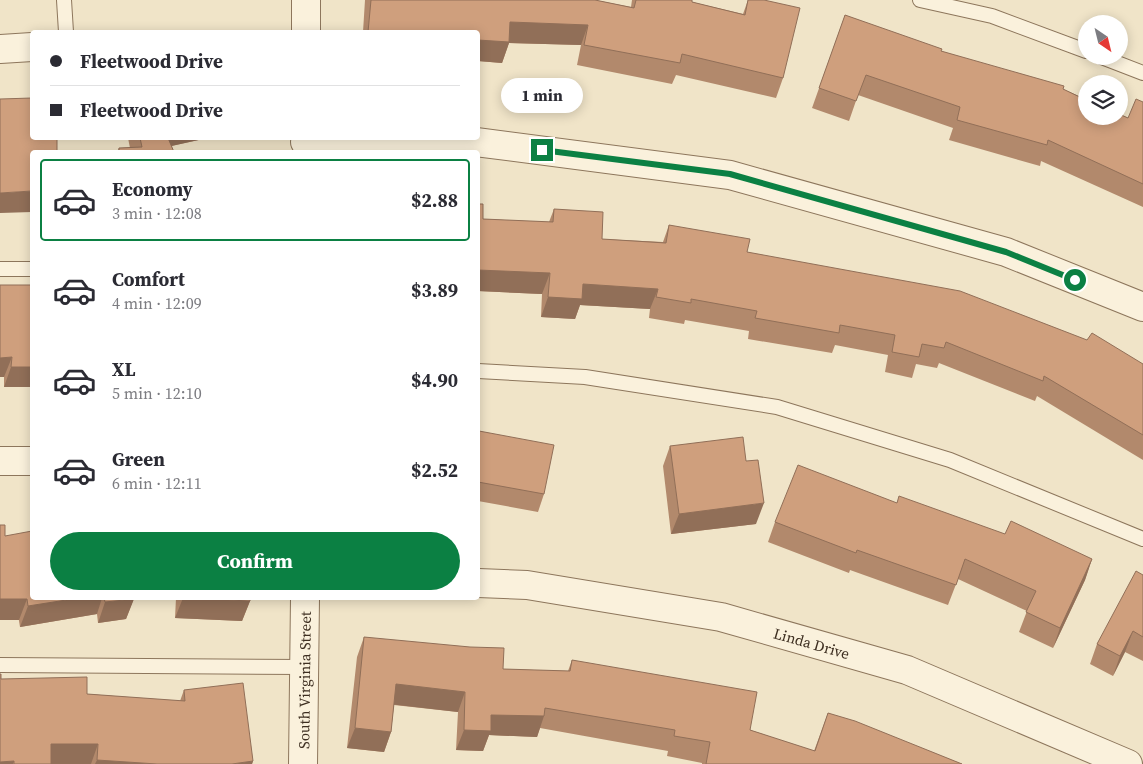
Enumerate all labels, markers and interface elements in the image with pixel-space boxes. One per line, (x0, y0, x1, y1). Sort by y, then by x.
north arrow (1078, 15, 1128, 65)
map controls (1078, 15, 1128, 125)
text: Fleetwood Drive (80, 48, 223, 74)
button: layers (1078, 75, 1128, 125)
callout: 1 min (501, 78, 583, 112)
text: 1 min (521, 84, 563, 106)
text: Fleetwood Drive (80, 97, 223, 123)
route end (531, 139, 553, 161)
text: Economy (112, 176, 193, 202)
icon: car (52, 178, 97, 223)
text: $2.88 (411, 187, 458, 213)
text: 3 min · 12:08 (112, 202, 202, 224)
text: Comfort (112, 266, 185, 292)
icon: car (52, 268, 97, 313)
route start (1064, 269, 1086, 291)
text: $3.89 (411, 277, 458, 303)
text: 4 min · 12:09 (112, 292, 202, 314)
text: XL (112, 356, 135, 382)
icon: car (52, 358, 97, 403)
text: $4.90 (411, 367, 458, 393)
text: 5 min · 12:10 (112, 382, 202, 404)
text: Green (112, 446, 165, 472)
icon: car (52, 448, 97, 493)
text: $2.52 (411, 457, 458, 483)
text: 6 min · 12:11 (112, 472, 202, 494)
button: Confirm (50, 532, 460, 590)
street label: South Virginia Street (293, 611, 315, 749)
street label: Linda Drive (771, 622, 853, 664)

